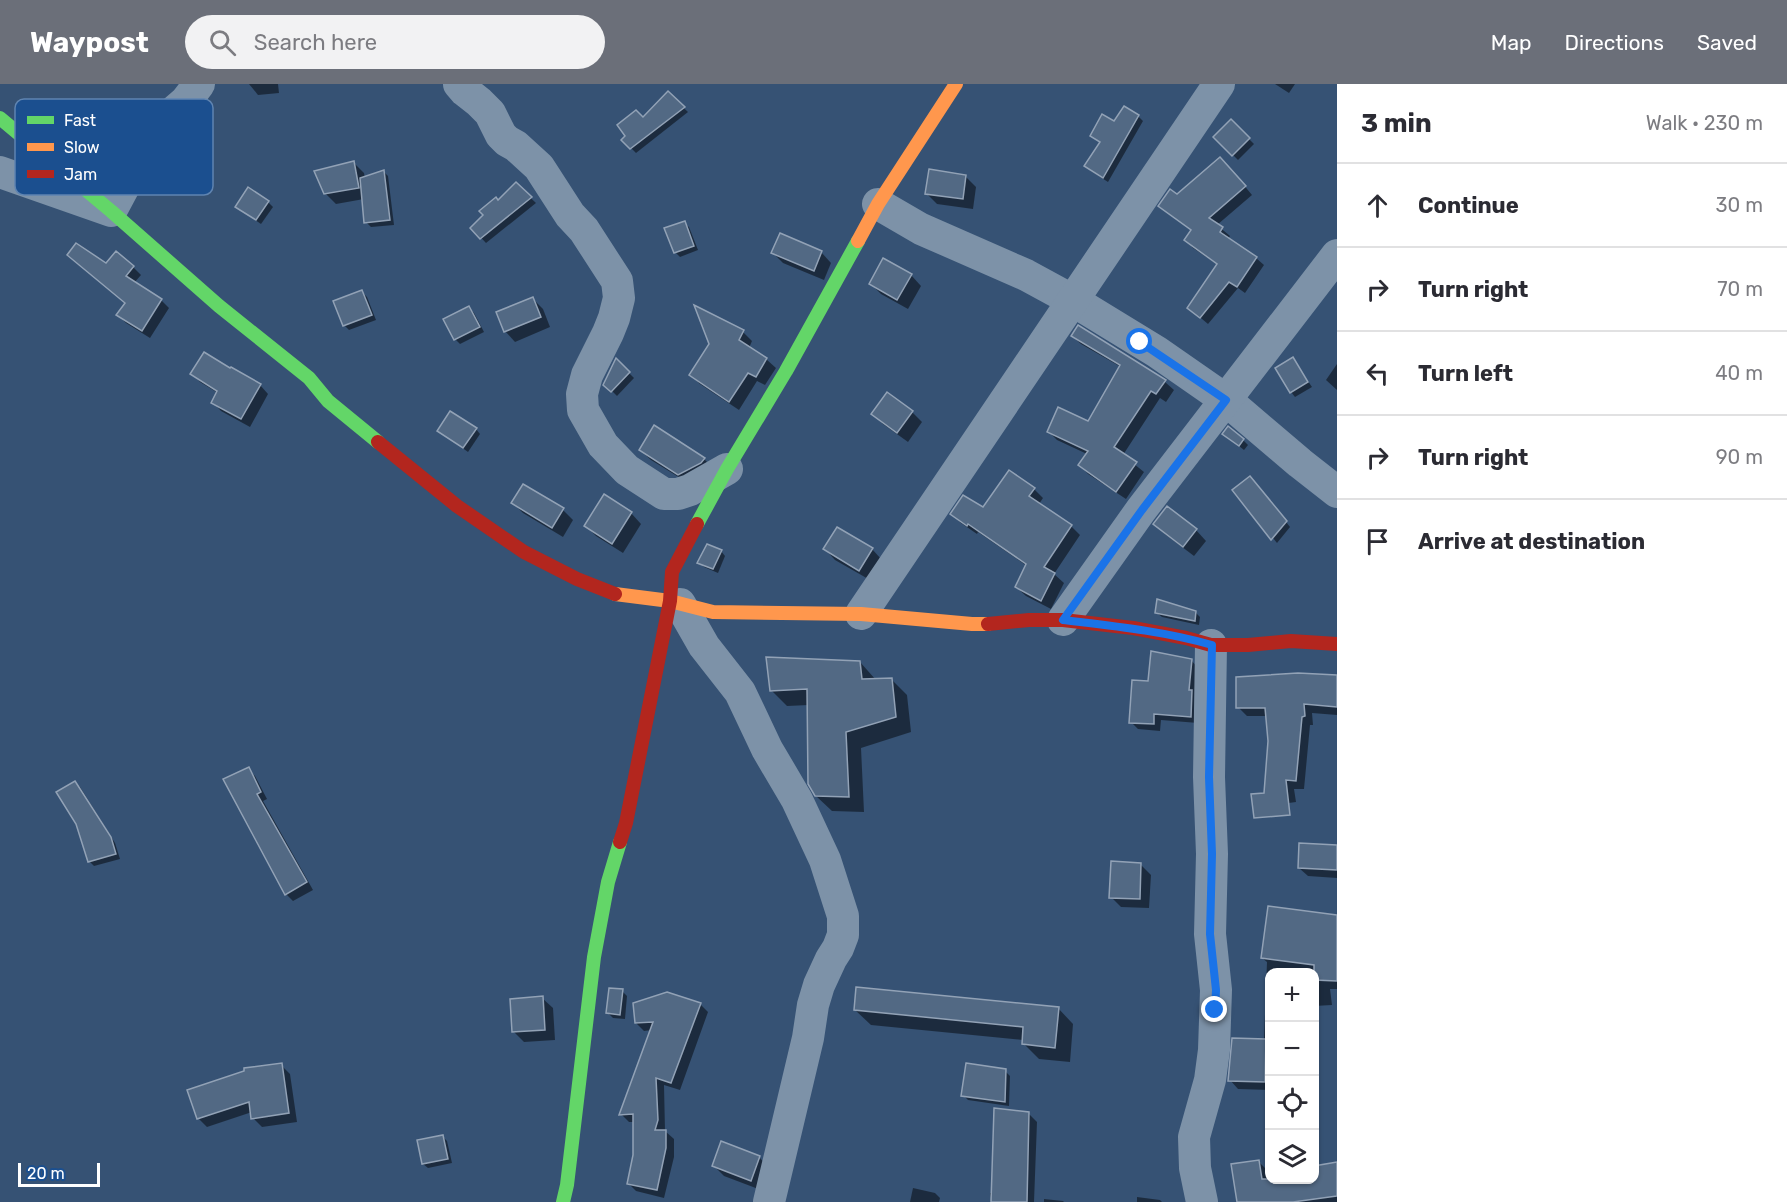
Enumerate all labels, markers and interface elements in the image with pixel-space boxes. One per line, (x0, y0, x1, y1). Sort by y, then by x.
search box (185, 15, 605, 69)
text: Waypost (30, 26, 149, 59)
icon: search (206, 26, 239, 59)
text: Search here (254, 29, 377, 56)
text: Map (1491, 30, 1532, 55)
text: Directions (1565, 30, 1664, 55)
text: Saved (1697, 30, 1757, 55)
legend (15, 99, 213, 195)
text: 3 min (1361, 108, 1432, 139)
text: Fast (64, 111, 96, 130)
text: Walk · 230 m (1646, 111, 1763, 135)
text: Slow (64, 138, 100, 157)
text: Jam (64, 165, 97, 184)
icon: ahead (1361, 189, 1394, 222)
text: Continue (1418, 192, 1519, 219)
text: 30 m (1716, 193, 1763, 217)
icon: right (1361, 273, 1394, 306)
text: Turn right (1418, 276, 1528, 303)
text: 70 m (1717, 277, 1763, 301)
route start (1126, 328, 1152, 354)
icon: left (1361, 357, 1394, 390)
text: Turn left (1418, 360, 1513, 387)
text: 40 m (1715, 361, 1763, 385)
icon: right (1361, 441, 1394, 474)
text: Turn right (1418, 444, 1528, 471)
text: 90 m (1716, 445, 1763, 469)
icon: arrive (1361, 525, 1394, 558)
text: Arrive at destination (1418, 528, 1645, 555)
map controls (1265, 968, 1319, 1184)
button: + (1265, 968, 1319, 1022)
route end (1201, 996, 1227, 1022)
button: − (1265, 1022, 1319, 1076)
button: locate (1265, 1076, 1319, 1130)
button: layers (1265, 1130, 1319, 1184)
scale bar (18, 1160, 100, 1188)
text: 20 m (27, 1164, 65, 1183)

